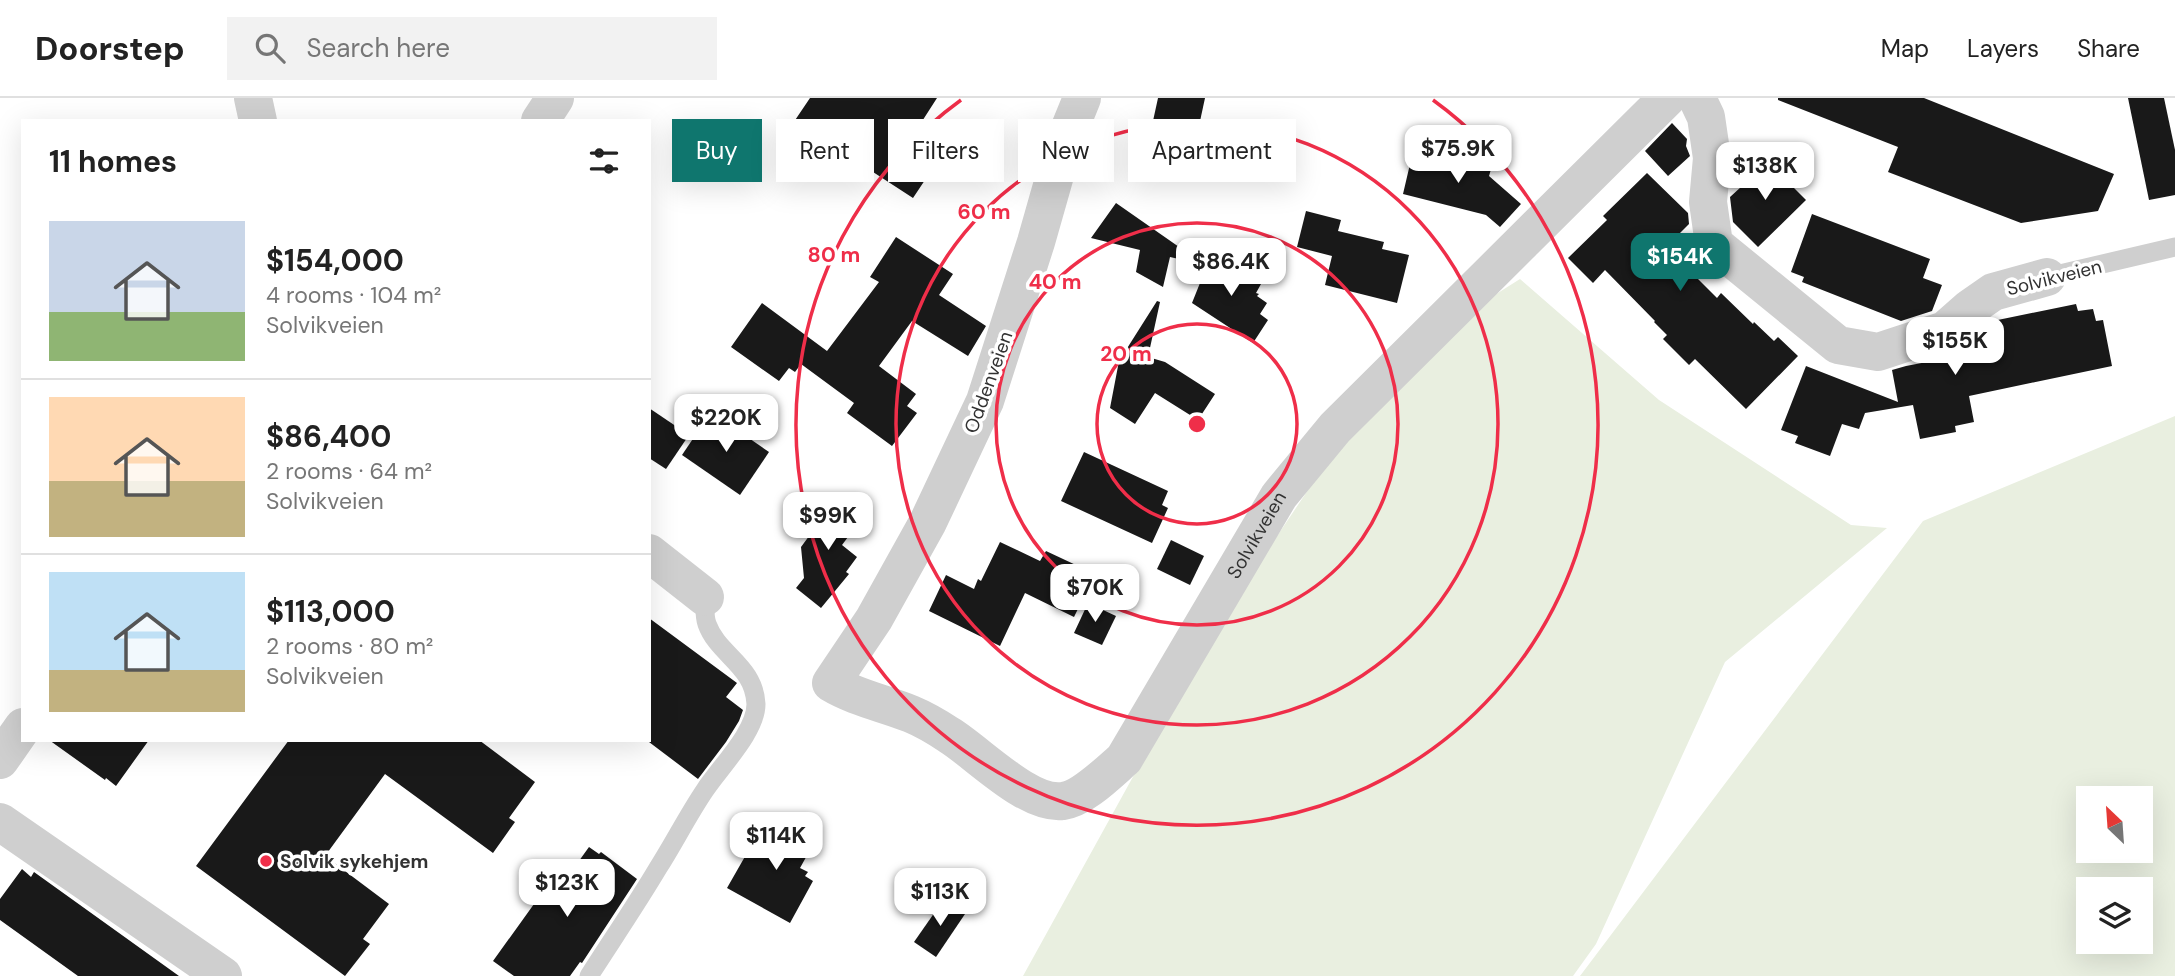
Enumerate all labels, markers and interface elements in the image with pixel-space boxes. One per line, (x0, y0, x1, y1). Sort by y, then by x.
search box (227, 17, 717, 80)
text: Doorstep (35, 27, 185, 70)
icon: search (251, 29, 289, 67)
text: Search here (307, 31, 450, 65)
text: Map (1881, 33, 1929, 64)
text: Layers (1967, 33, 2039, 64)
text: Share (2077, 33, 2140, 64)
chip: Buy (672, 119, 762, 182)
chip: Rent (776, 119, 874, 182)
chip: Filters (888, 119, 1004, 182)
chip: New (1018, 119, 1114, 182)
chip: Apartment (1128, 119, 1296, 182)
pin: $75.9K (1401, 126, 1515, 185)
text: $75.9K (1421, 133, 1495, 163)
text: 11 homes (49, 142, 177, 181)
icon: filters (585, 142, 623, 180)
pin: $138K (1716, 142, 1814, 202)
text: $138K (1732, 150, 1798, 180)
text: 60 m (958, 198, 1010, 226)
pin: $154K (1631, 234, 1729, 293)
pin: $86.4K (1174, 238, 1288, 298)
text: $154,000 (266, 241, 404, 280)
text: 80 m (808, 241, 860, 269)
text: $154K (1647, 241, 1713, 271)
text: $86.4K (1192, 246, 1270, 276)
icon: home (105, 249, 189, 333)
street label: Solvikveien (2004, 254, 2104, 301)
text: 40 m (1028, 268, 1082, 296)
text: 4 rooms · 104 m² (266, 280, 441, 310)
text: Solvikveien (266, 310, 384, 340)
pin: $155K (1906, 317, 2004, 377)
text: $155K (1922, 325, 1988, 355)
street label: Oddenveien (958, 328, 1018, 437)
text: 20 m (1100, 340, 1152, 368)
pin: $220K (677, 394, 775, 454)
text: $220K (690, 402, 762, 432)
centre of rings (1185, 412, 1209, 436)
text: $86,400 (266, 417, 391, 456)
icon: home (105, 425, 189, 509)
text: 2 rooms · 64 m² (266, 456, 432, 486)
text: Solvikveien (266, 486, 384, 516)
street label: Solvikveien (1221, 487, 1292, 583)
pin: $99K (787, 492, 869, 552)
text: $99K (799, 500, 857, 530)
pin: $70K (1054, 564, 1136, 624)
text: $70K (1066, 572, 1124, 602)
text: $113,000 (266, 592, 395, 631)
icon: home (105, 600, 189, 684)
text: 2 rooms · 80 m² (266, 631, 433, 661)
text: Solvikveien (266, 661, 384, 691)
north arrow (2076, 786, 2152, 863)
map controls (2076, 786, 2153, 954)
pin: $114K (727, 812, 825, 872)
text: $114K (746, 820, 806, 850)
place label: Solvik sykehjem (280, 849, 429, 874)
marker: Solvik sykehjem (258, 853, 274, 869)
pin: $123K (518, 860, 616, 919)
text: $123K (535, 867, 599, 897)
pin: $113K (891, 868, 989, 928)
text: $113K (910, 876, 970, 906)
button: layers (2076, 877, 2153, 954)

